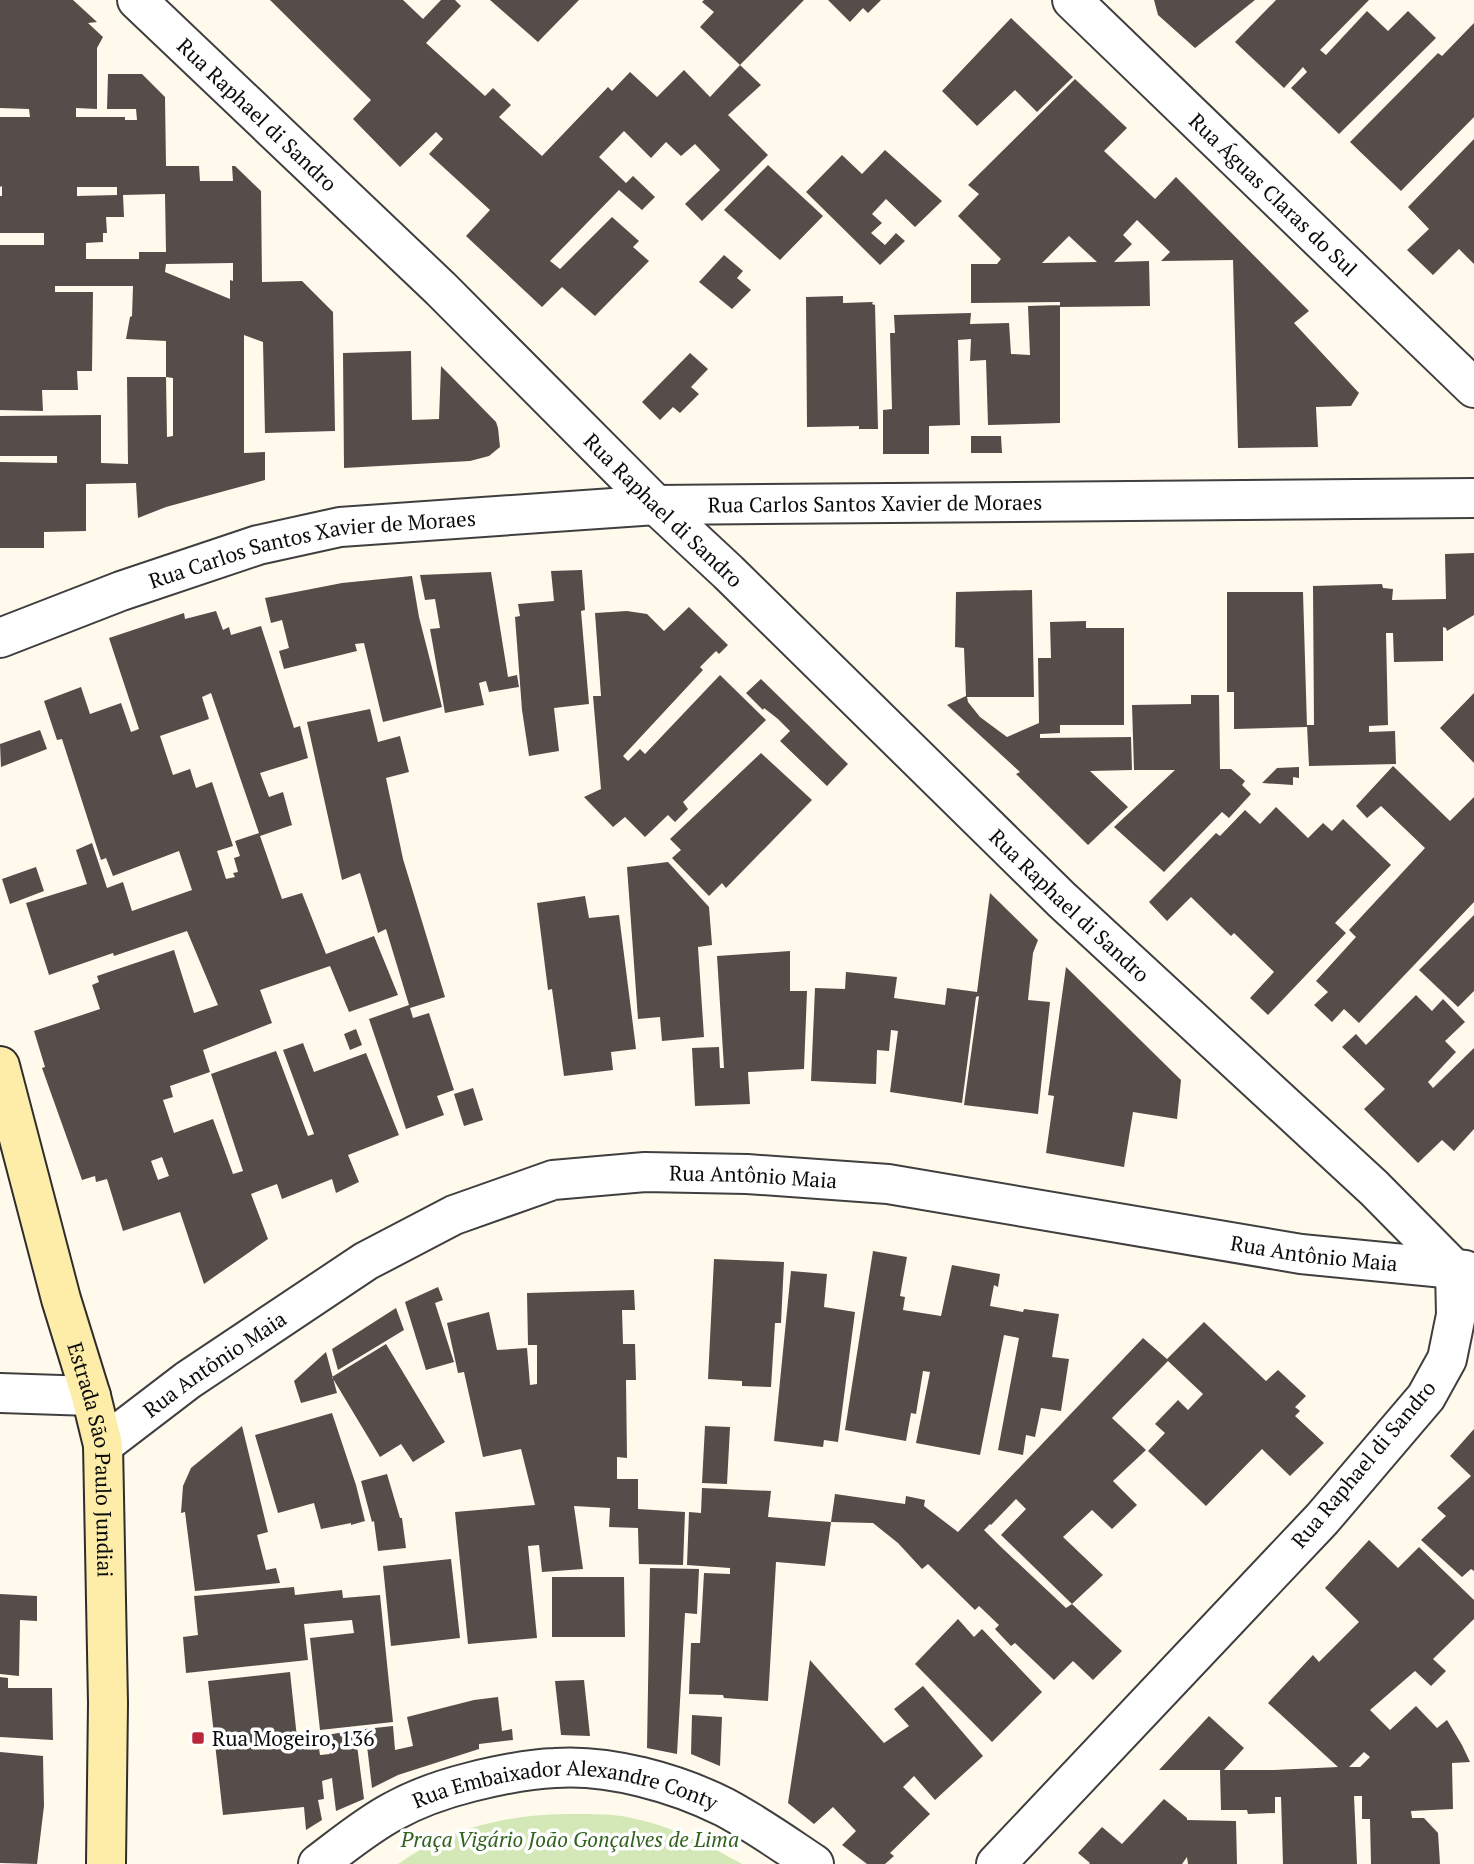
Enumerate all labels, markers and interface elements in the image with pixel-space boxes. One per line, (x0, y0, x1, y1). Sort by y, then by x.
street label: Rua Raphael di Sandro (171, 32, 343, 197)
street label: Rua Águas Claras do Sul (1183, 107, 1364, 282)
street label: Rua Raphael di Sandro (578, 427, 749, 593)
street label: Rua Carlos Santos Xavier de Moraes (708, 488, 1042, 519)
street label: Rua Carlos Santos Xavier de Moraes (145, 504, 477, 595)
street label: Rua Raphael di Sandro (984, 823, 1156, 988)
street label: Rua Antônio Maia (669, 1158, 839, 1194)
street label: Rua Antônio Maia (1228, 1228, 1399, 1277)
street label: Rua Antônio Maia (137, 1304, 292, 1423)
street label: Estrada São Paulo Jundiai (61, 1339, 120, 1578)
street label: Rua Raphael di Sandro (1285, 1374, 1441, 1554)
place label: Rua Mogeiro, 136 (212, 1724, 374, 1752)
marker: Rua Mogeiro, 136 (190, 1730, 206, 1746)
text: Rua Embaixador Alexandre Conty (408, 1753, 723, 1816)
street label: Rua Embaixador Alexandre Conty (408, 1794, 722, 1820)
park label: Praça Vigário João Gonçalves de Lima (400, 1825, 739, 1853)

